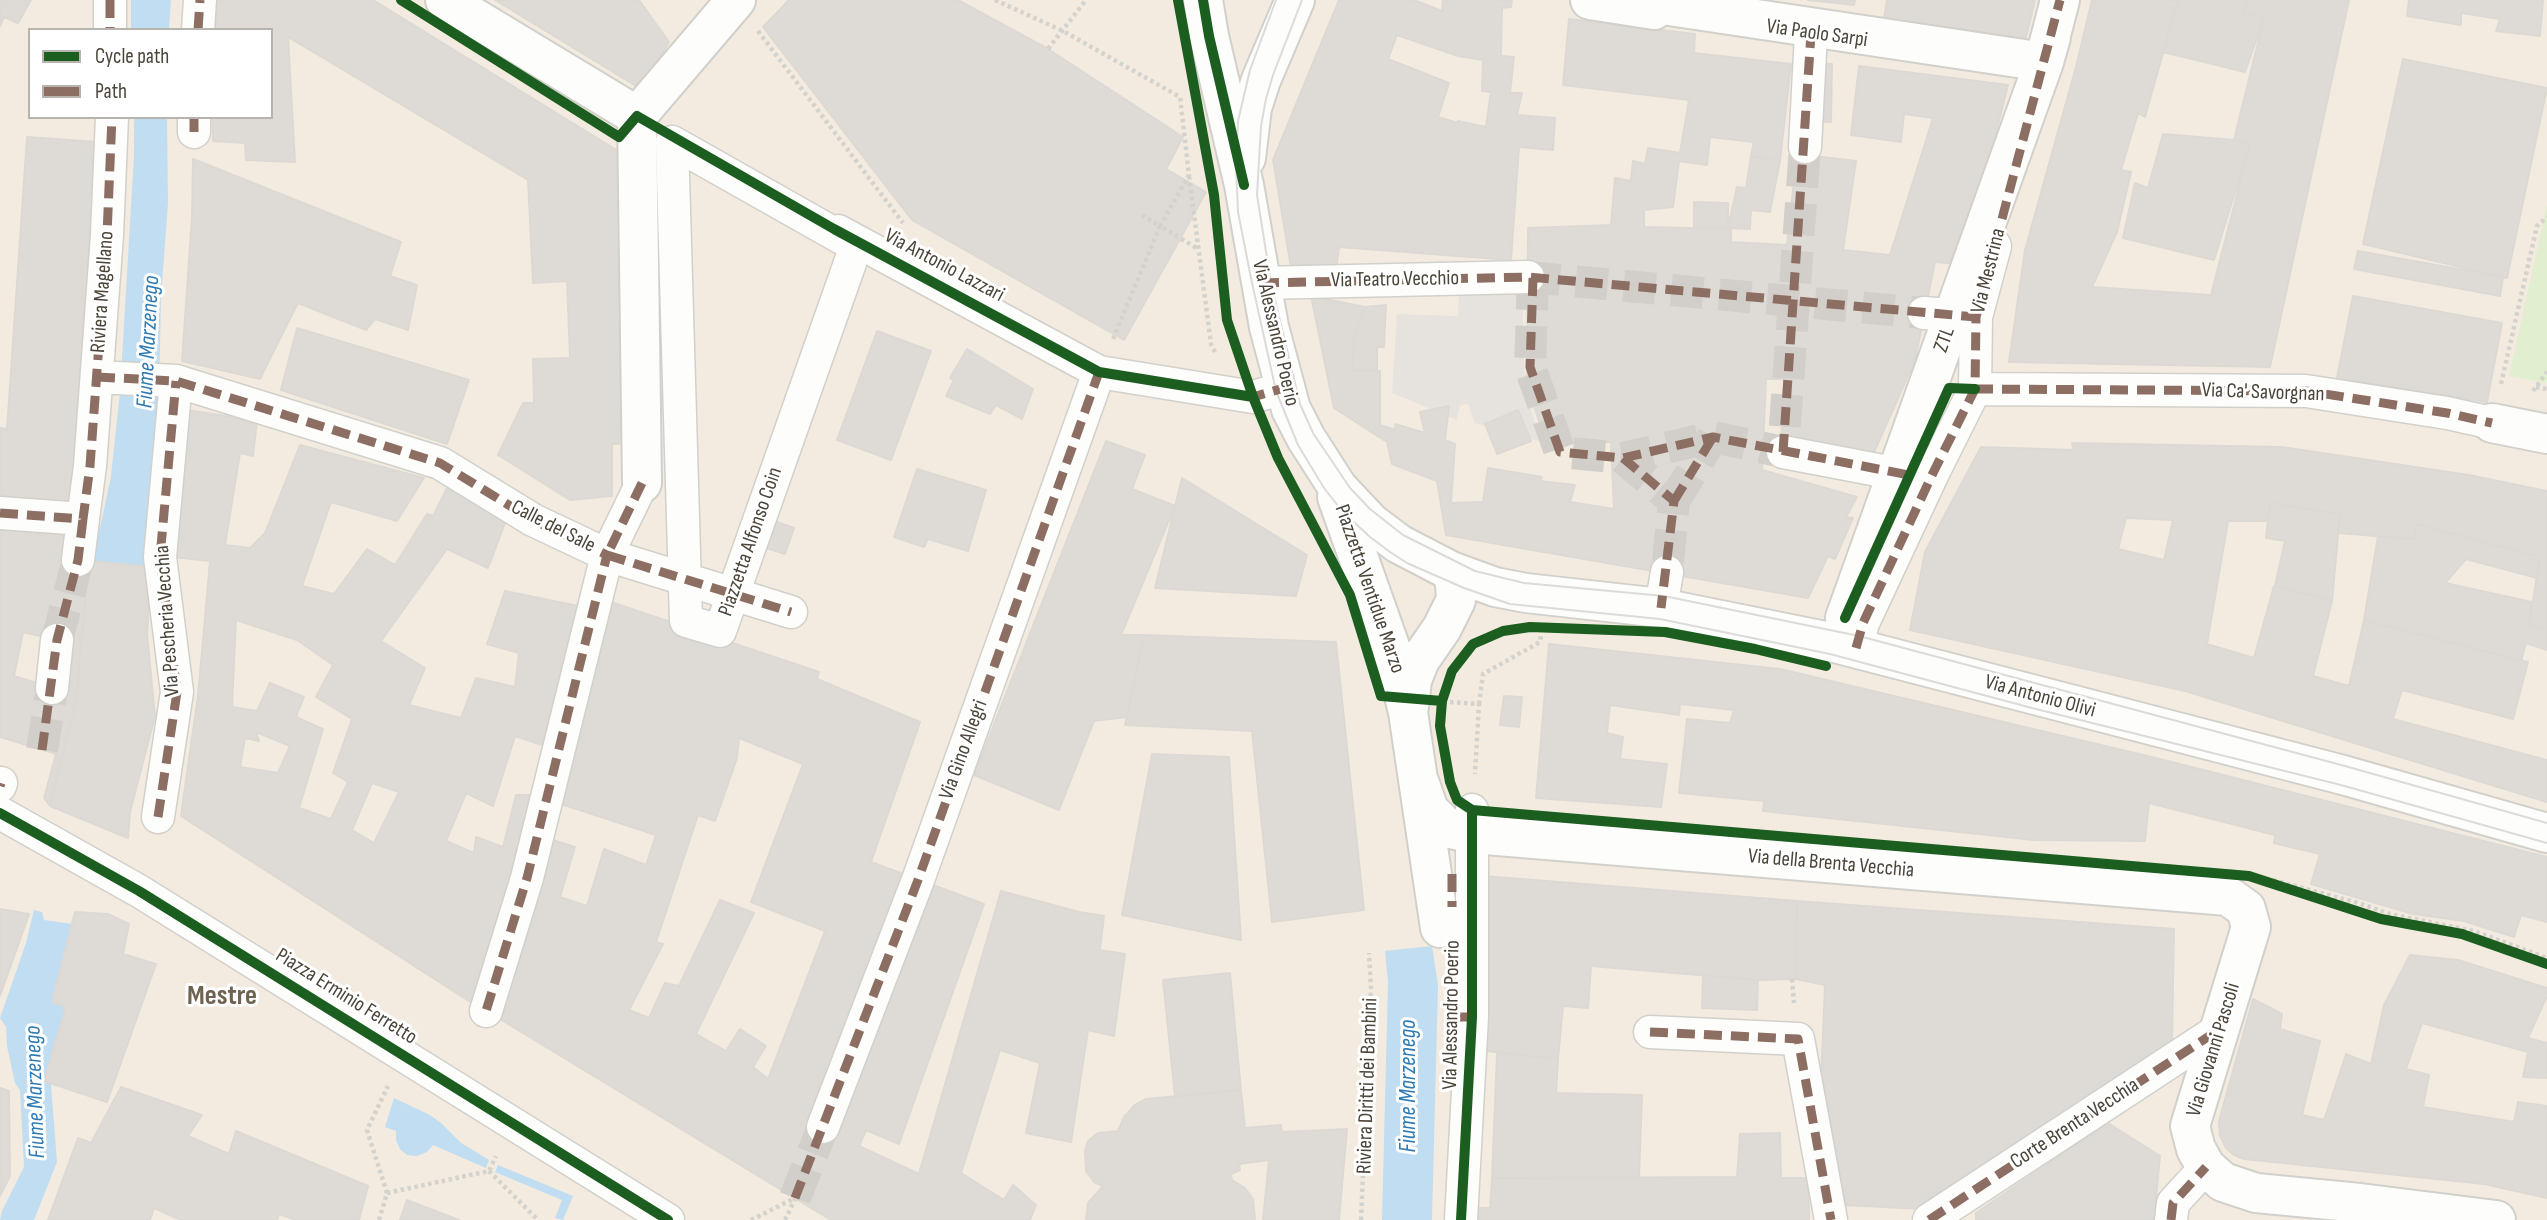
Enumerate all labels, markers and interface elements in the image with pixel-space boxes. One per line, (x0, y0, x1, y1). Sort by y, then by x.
street label: Via Paolo Sarpi (1765, 14, 1869, 54)
legend (28, 28, 273, 119)
text: Cycle path (95, 44, 169, 69)
text: Path (95, 79, 127, 104)
street label: Via Antonio Lazzari (880, 224, 1008, 308)
street label: Via Mestrina (1966, 226, 2012, 316)
street label: Riviera Magellano (86, 230, 120, 354)
street label: Via Alessandro Poerio (1246, 257, 1304, 409)
street label: Via Teatro Vecchio (1331, 266, 1459, 294)
water label: Fiume Marzenego (132, 275, 166, 409)
street label: ZTL (1929, 324, 1961, 356)
street label: Via Ca' Savorgnan (2201, 378, 2325, 408)
street label: Piazzetta Alfonso Coin (714, 464, 788, 620)
street label: Calle del Sale (507, 495, 599, 559)
street label: Piazzetta Ventidue Marzo (1328, 501, 1410, 677)
street label: Via Pescheria Vecchia (150, 544, 186, 698)
street label: Via Antonio Olivi (1982, 670, 2098, 724)
street label: Via Gino Allegri (934, 697, 994, 803)
street label: Via della Brenta Vecchia (1747, 844, 1915, 884)
street label: Via Alessandro Poerio (1438, 940, 1466, 1090)
street label: Piazza Erminio Ferretto (271, 943, 421, 1051)
district label: Mestre (187, 980, 257, 1014)
street label: Via Giovanni Pascoli (2182, 980, 2246, 1120)
street label: Riviera Diritti dei Bambini (1352, 997, 1384, 1175)
water label: Fiume Marzenego (1395, 1020, 1423, 1152)
water label: Fiume Marzenego (20, 1025, 52, 1159)
street label: Corte Brenta Vecchia (2006, 1073, 2144, 1175)

